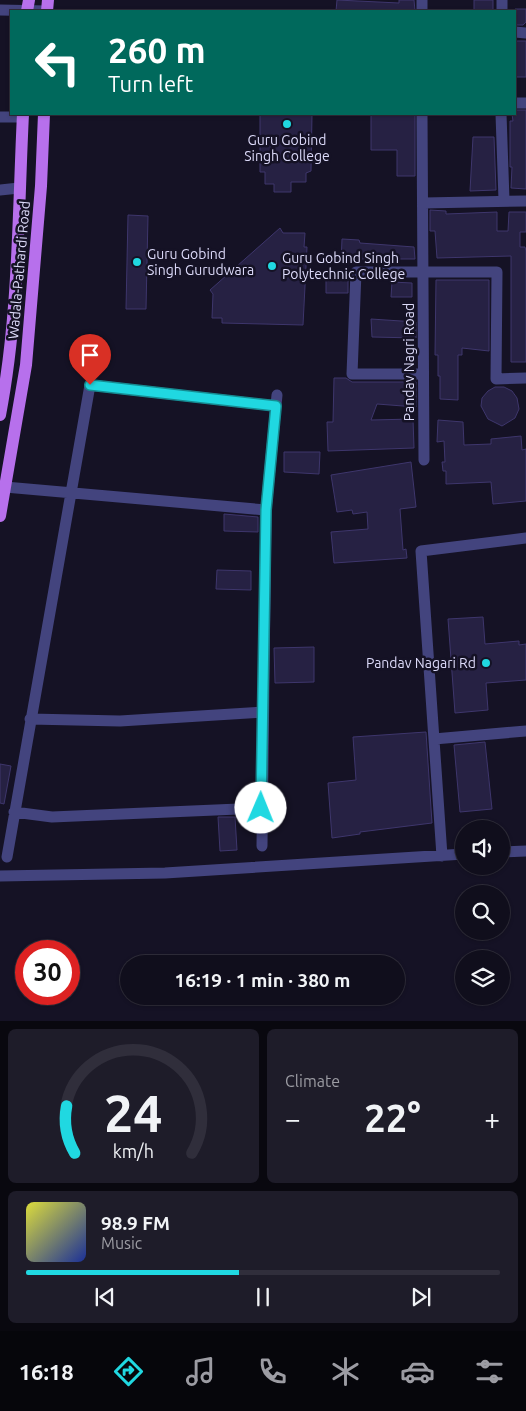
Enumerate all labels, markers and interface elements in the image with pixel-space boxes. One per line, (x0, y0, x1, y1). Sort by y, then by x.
icon: left (25, 30, 90, 95)
text: 260 m (108, 30, 206, 70)
text: Turn left (108, 71, 193, 96)
marker: Guru Gobind Singh College (281, 118, 293, 130)
place label: Guru Gobind Singh College (244, 132, 330, 164)
street label: Wadala-Pathardi Road (5, 200, 33, 340)
place label: Guru Gobind Singh Gurudwara (147, 246, 254, 278)
place label: Guru Gobind Singh Polytechnic College (282, 250, 405, 282)
marker: Guru Gobind Singh Gurudwara (131, 256, 143, 268)
marker: Guru Gobind Singh Polytechnic College (266, 260, 278, 272)
street label: Pandav Nagri Road (401, 303, 417, 421)
pin (69, 334, 111, 385)
icon: arrive (76, 341, 104, 369)
place label: Pandav Nagari Rd (366, 655, 476, 671)
marker: Pandav Nagari Rd (480, 657, 492, 669)
position arrow (234, 781, 286, 833)
map controls (455, 820, 510, 1005)
button: sound (455, 820, 510, 875)
button: search (455, 885, 510, 940)
speed limit sign: 30 (15, 940, 80, 1005)
button: layers (455, 950, 510, 1005)
text: 16:19 · 1 min · 380 m (175, 969, 350, 991)
text: Climate (285, 1072, 340, 1090)
text: 24 (104, 1084, 163, 1142)
text: 22° (364, 1097, 421, 1139)
text: − (285, 1103, 301, 1134)
text: + (484, 1103, 500, 1134)
text: km/h (113, 1141, 154, 1161)
text: 98.9 FM (101, 1212, 170, 1234)
text: Music (101, 1234, 142, 1252)
icon: previous (91, 1283, 119, 1311)
icon: pause (249, 1283, 277, 1311)
icon: next (407, 1283, 435, 1311)
icon: directions (111, 1354, 146, 1389)
icon: music (183, 1354, 218, 1389)
icon: phone (255, 1354, 290, 1389)
icon: climate (328, 1354, 363, 1389)
icon: car (400, 1354, 435, 1389)
icon: filters (472, 1354, 507, 1389)
text: 16:18 (19, 1359, 74, 1384)

